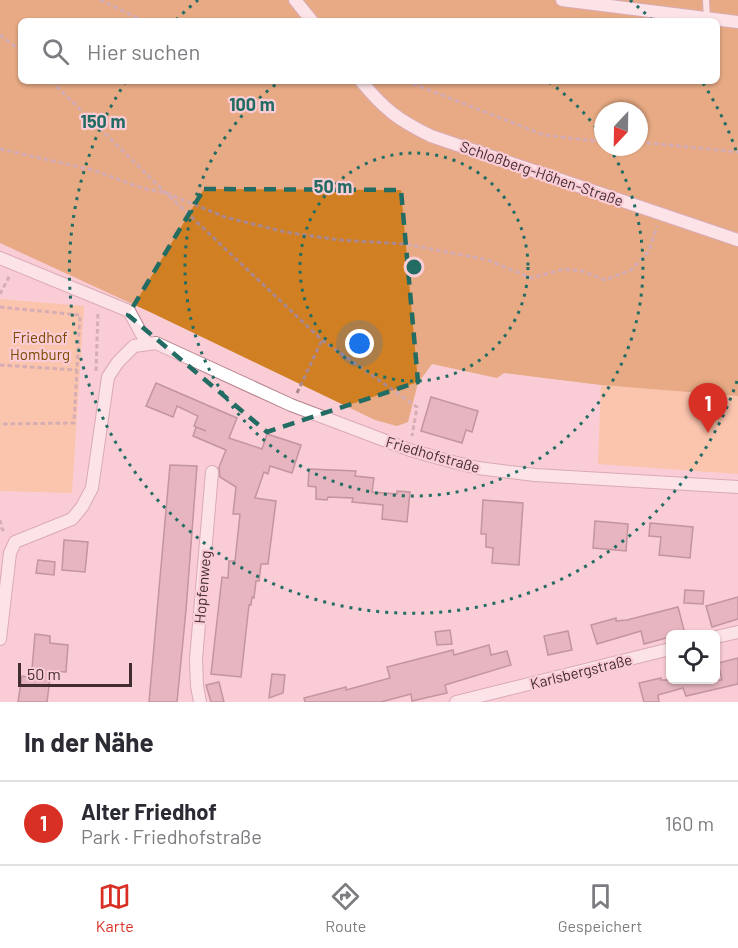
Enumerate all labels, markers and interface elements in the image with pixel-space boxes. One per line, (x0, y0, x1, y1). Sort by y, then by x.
search box (18, 18, 720, 84)
icon: search (39, 35, 72, 68)
text: Hier suchen (87, 38, 200, 64)
text: 100 m (229, 93, 275, 115)
north arrow (594, 102, 648, 156)
text: 150 m (81, 110, 125, 132)
street label: Schloßberg-Höhen-Straße (458, 137, 626, 209)
text: 50 m (314, 175, 352, 197)
centre of rings (404, 257, 424, 277)
park label: Friedhof Homburg (10, 328, 70, 363)
your location (345, 329, 374, 358)
pin: 1 (688, 384, 728, 433)
street label: Friedhofstraße (384, 432, 482, 476)
street label: Hopfenweg (190, 550, 214, 624)
map controls (666, 630, 720, 684)
button: locate (666, 630, 720, 684)
street label: Karlsbergstraße (528, 650, 634, 692)
scale bar (18, 660, 132, 688)
text: 50 m (27, 664, 61, 683)
text: In der Nähe (24, 726, 154, 757)
text: Alter Friedhof (81, 798, 217, 824)
text: 1 (40, 811, 47, 835)
text: 160 m (665, 811, 714, 835)
text: Park · Friedhofstraße (81, 824, 262, 848)
tab: Karte (96, 880, 134, 935)
tab: Route (325, 880, 366, 935)
tab: Gespeichert (558, 880, 642, 935)

